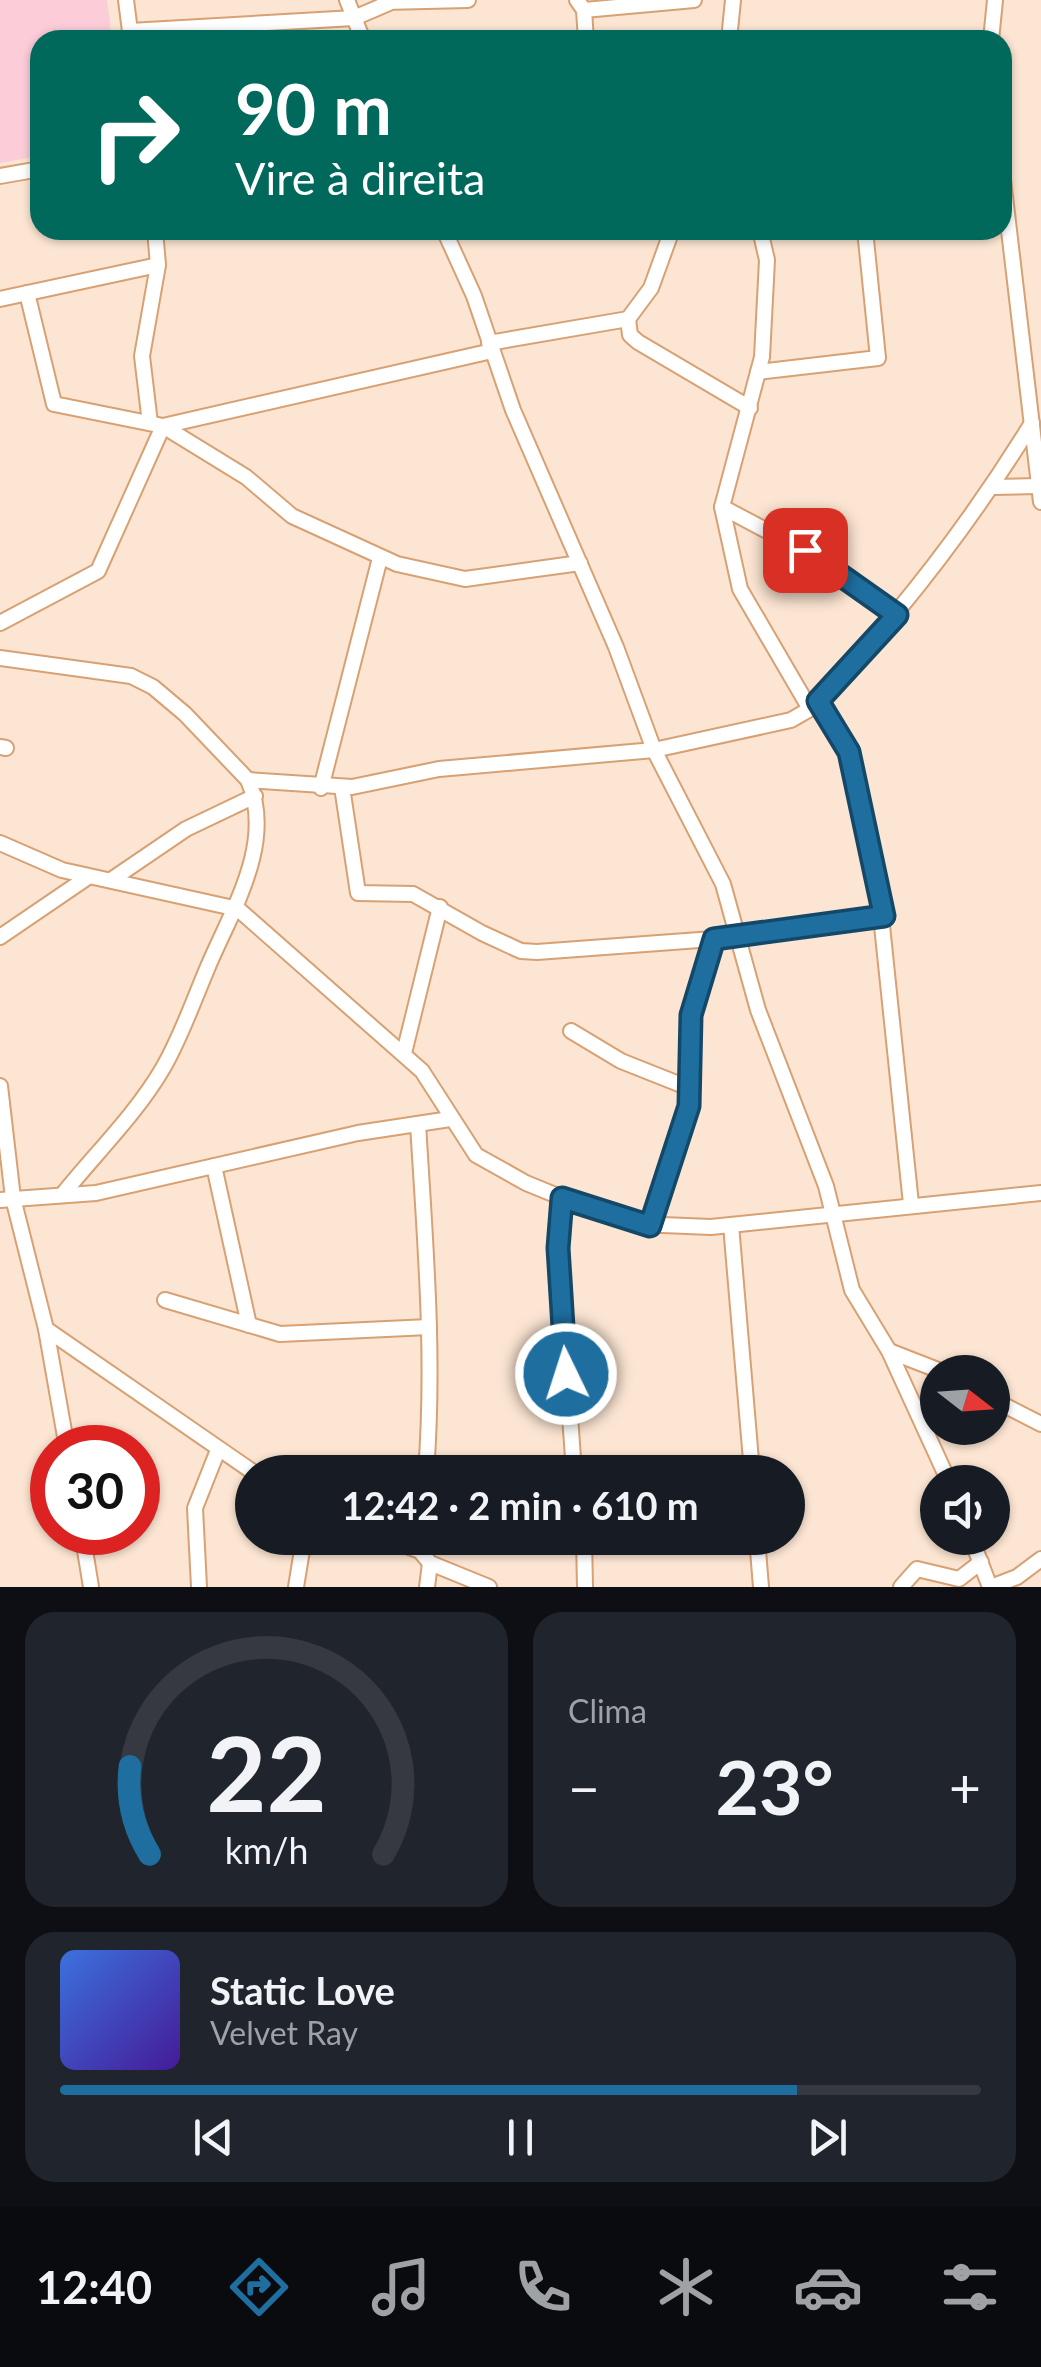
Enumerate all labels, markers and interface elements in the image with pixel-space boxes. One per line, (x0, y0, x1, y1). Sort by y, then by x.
text: 90 m (235, 66, 392, 150)
icon: right (70, 70, 200, 200)
text: Vire à direita (235, 151, 485, 205)
pin (763, 508, 848, 593)
icon: arrive (778, 523, 833, 578)
position arrow (514, 1322, 618, 1426)
north arrow (920, 1355, 1010, 1445)
map controls (920, 1355, 1010, 1555)
speed limit sign: 30 (30, 1425, 160, 1555)
button: sound (920, 1465, 1010, 1555)
text: 12:42 · 2 min · 610 m (341, 1482, 699, 1528)
text: Clima (568, 1691, 647, 1730)
text: 22 (206, 1709, 327, 1834)
text: 23° (715, 1741, 834, 1831)
text: − (568, 1754, 600, 1820)
text: + (949, 1754, 981, 1820)
text: km/h (225, 1829, 308, 1872)
text: Static Love (210, 1967, 395, 2013)
text: Velvet Ray (210, 2013, 358, 2052)
icon: previous (186, 2110, 241, 2165)
icon: pause (493, 2110, 548, 2165)
icon: next (800, 2110, 855, 2165)
icon: directions (224, 2252, 294, 2322)
icon: music (366, 2252, 436, 2322)
icon: phone (508, 2252, 578, 2322)
icon: climate (651, 2252, 721, 2322)
icon: car (793, 2252, 863, 2322)
icon: filters (935, 2252, 1005, 2322)
text: 12:40 (36, 2260, 152, 2314)

